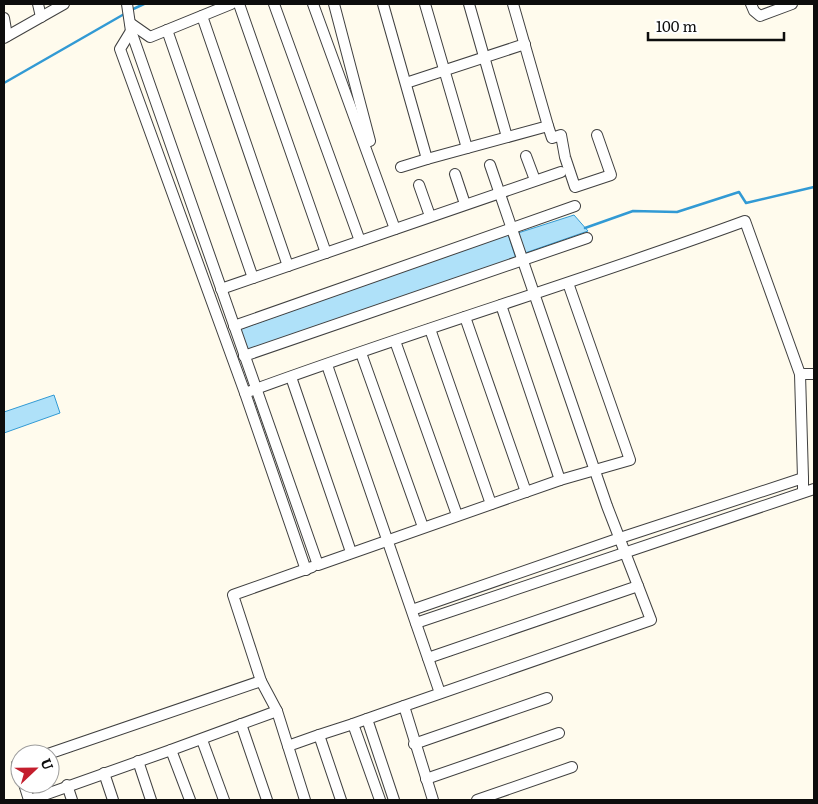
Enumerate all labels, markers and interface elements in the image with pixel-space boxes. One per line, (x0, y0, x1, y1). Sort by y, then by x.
scale bar (648, 10, 784, 42)
text: 100 m (656, 14, 697, 37)
north arrow (10, 744, 60, 794)
text: U (37, 755, 59, 773)

